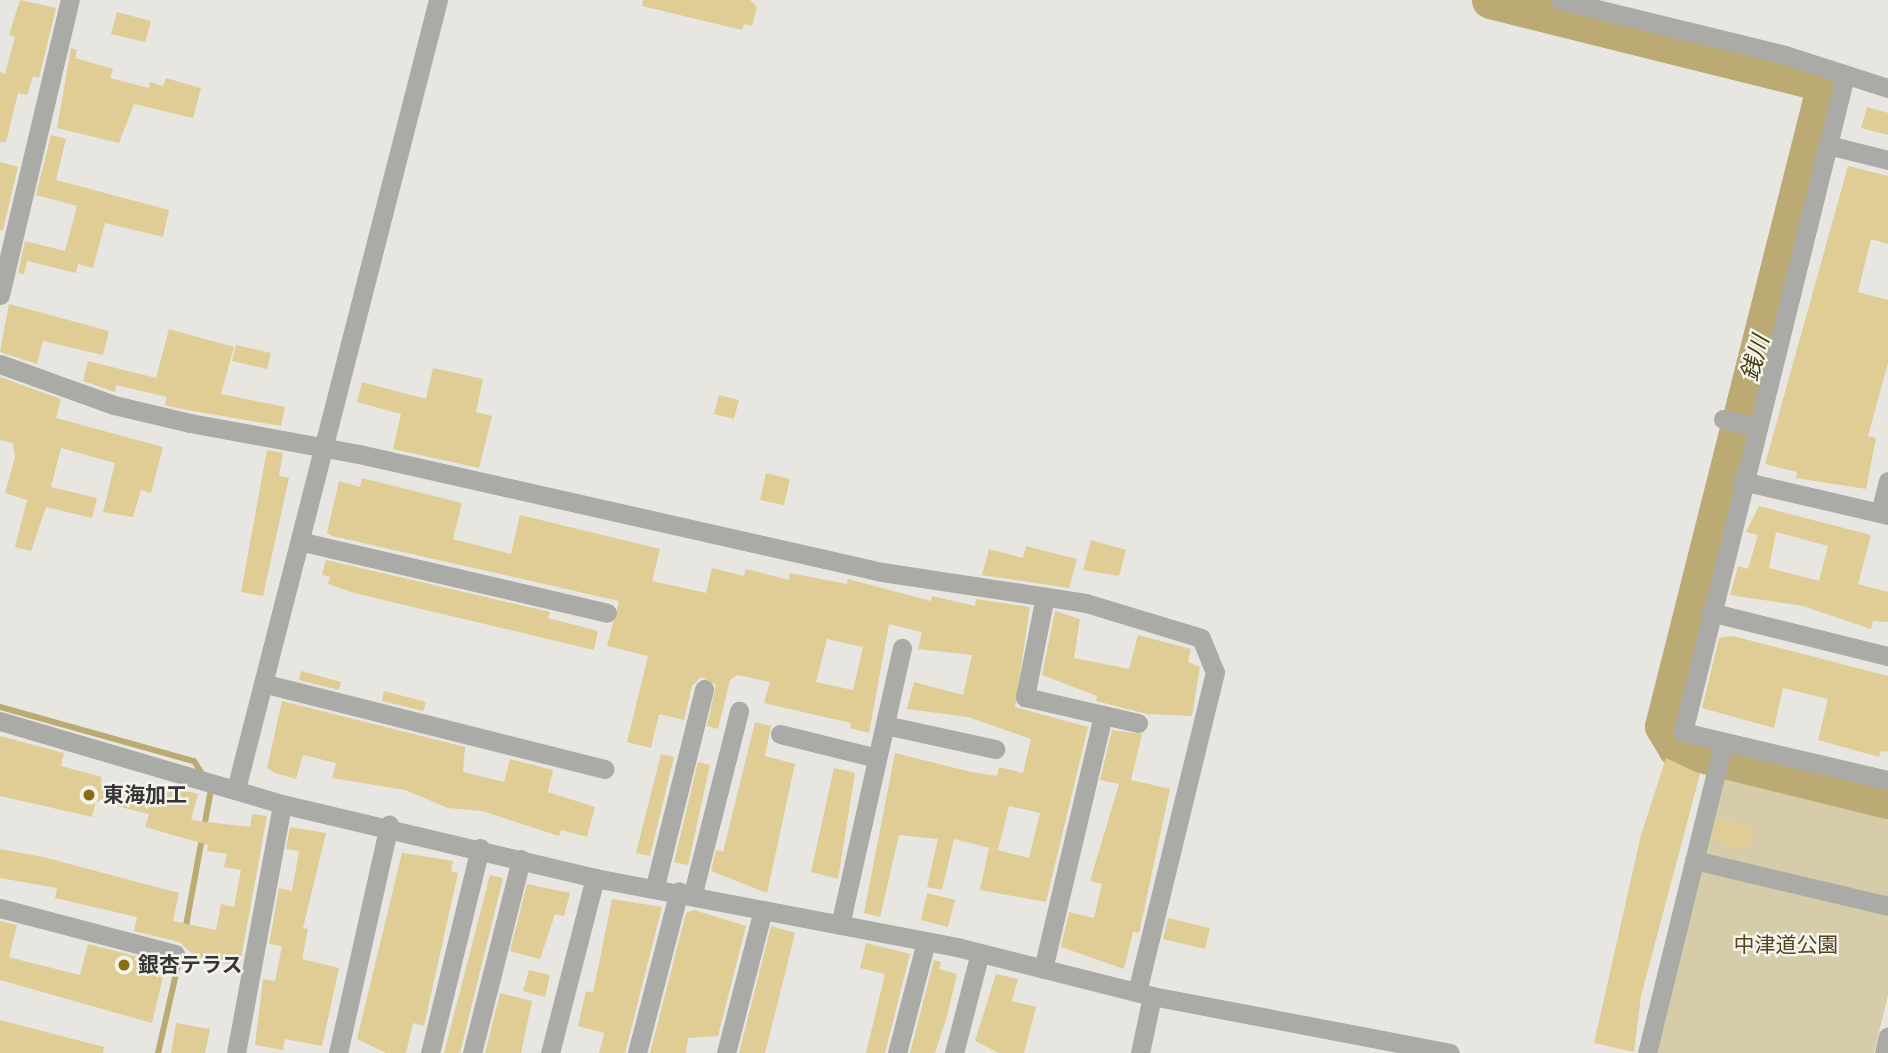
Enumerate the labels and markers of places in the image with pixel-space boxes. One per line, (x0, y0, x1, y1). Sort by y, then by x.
place label: 東海加工 (103, 782, 187, 808)
marker: 東海加工 (81, 787, 97, 803)
place label: 銀杏テラス (138, 952, 243, 978)
marker: 銀杏テラス (116, 957, 132, 973)

